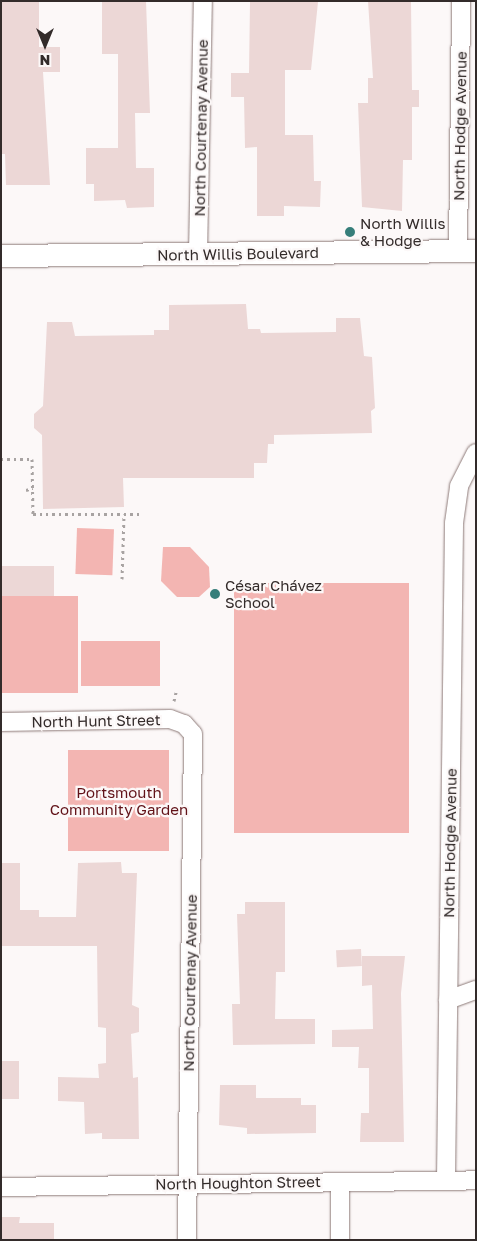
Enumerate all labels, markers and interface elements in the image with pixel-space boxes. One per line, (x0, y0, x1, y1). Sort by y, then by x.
north arrow (20, 20, 70, 70)
street label: North Courtenay Avenue (190, 39, 212, 217)
street label: North Hodge Avenue (450, 51, 470, 201)
text: N (40, 52, 50, 69)
place label: North Willis & Hodge (360, 214, 446, 249)
marker: North Willis & Hodge (344, 226, 356, 238)
street label: North Willis Boulevard (157, 244, 319, 264)
place label: César Chávez School (225, 576, 322, 611)
marker: César Chávez School (209, 588, 221, 600)
street label: North Hunt Street (31, 711, 161, 731)
street label: North Hodge Avenue (440, 768, 460, 918)
park label: Portsmouth Community Garden (50, 783, 188, 818)
street label: North Courtenay Avenue (179, 894, 201, 1072)
street label: North Houghton Street (155, 1173, 321, 1193)

